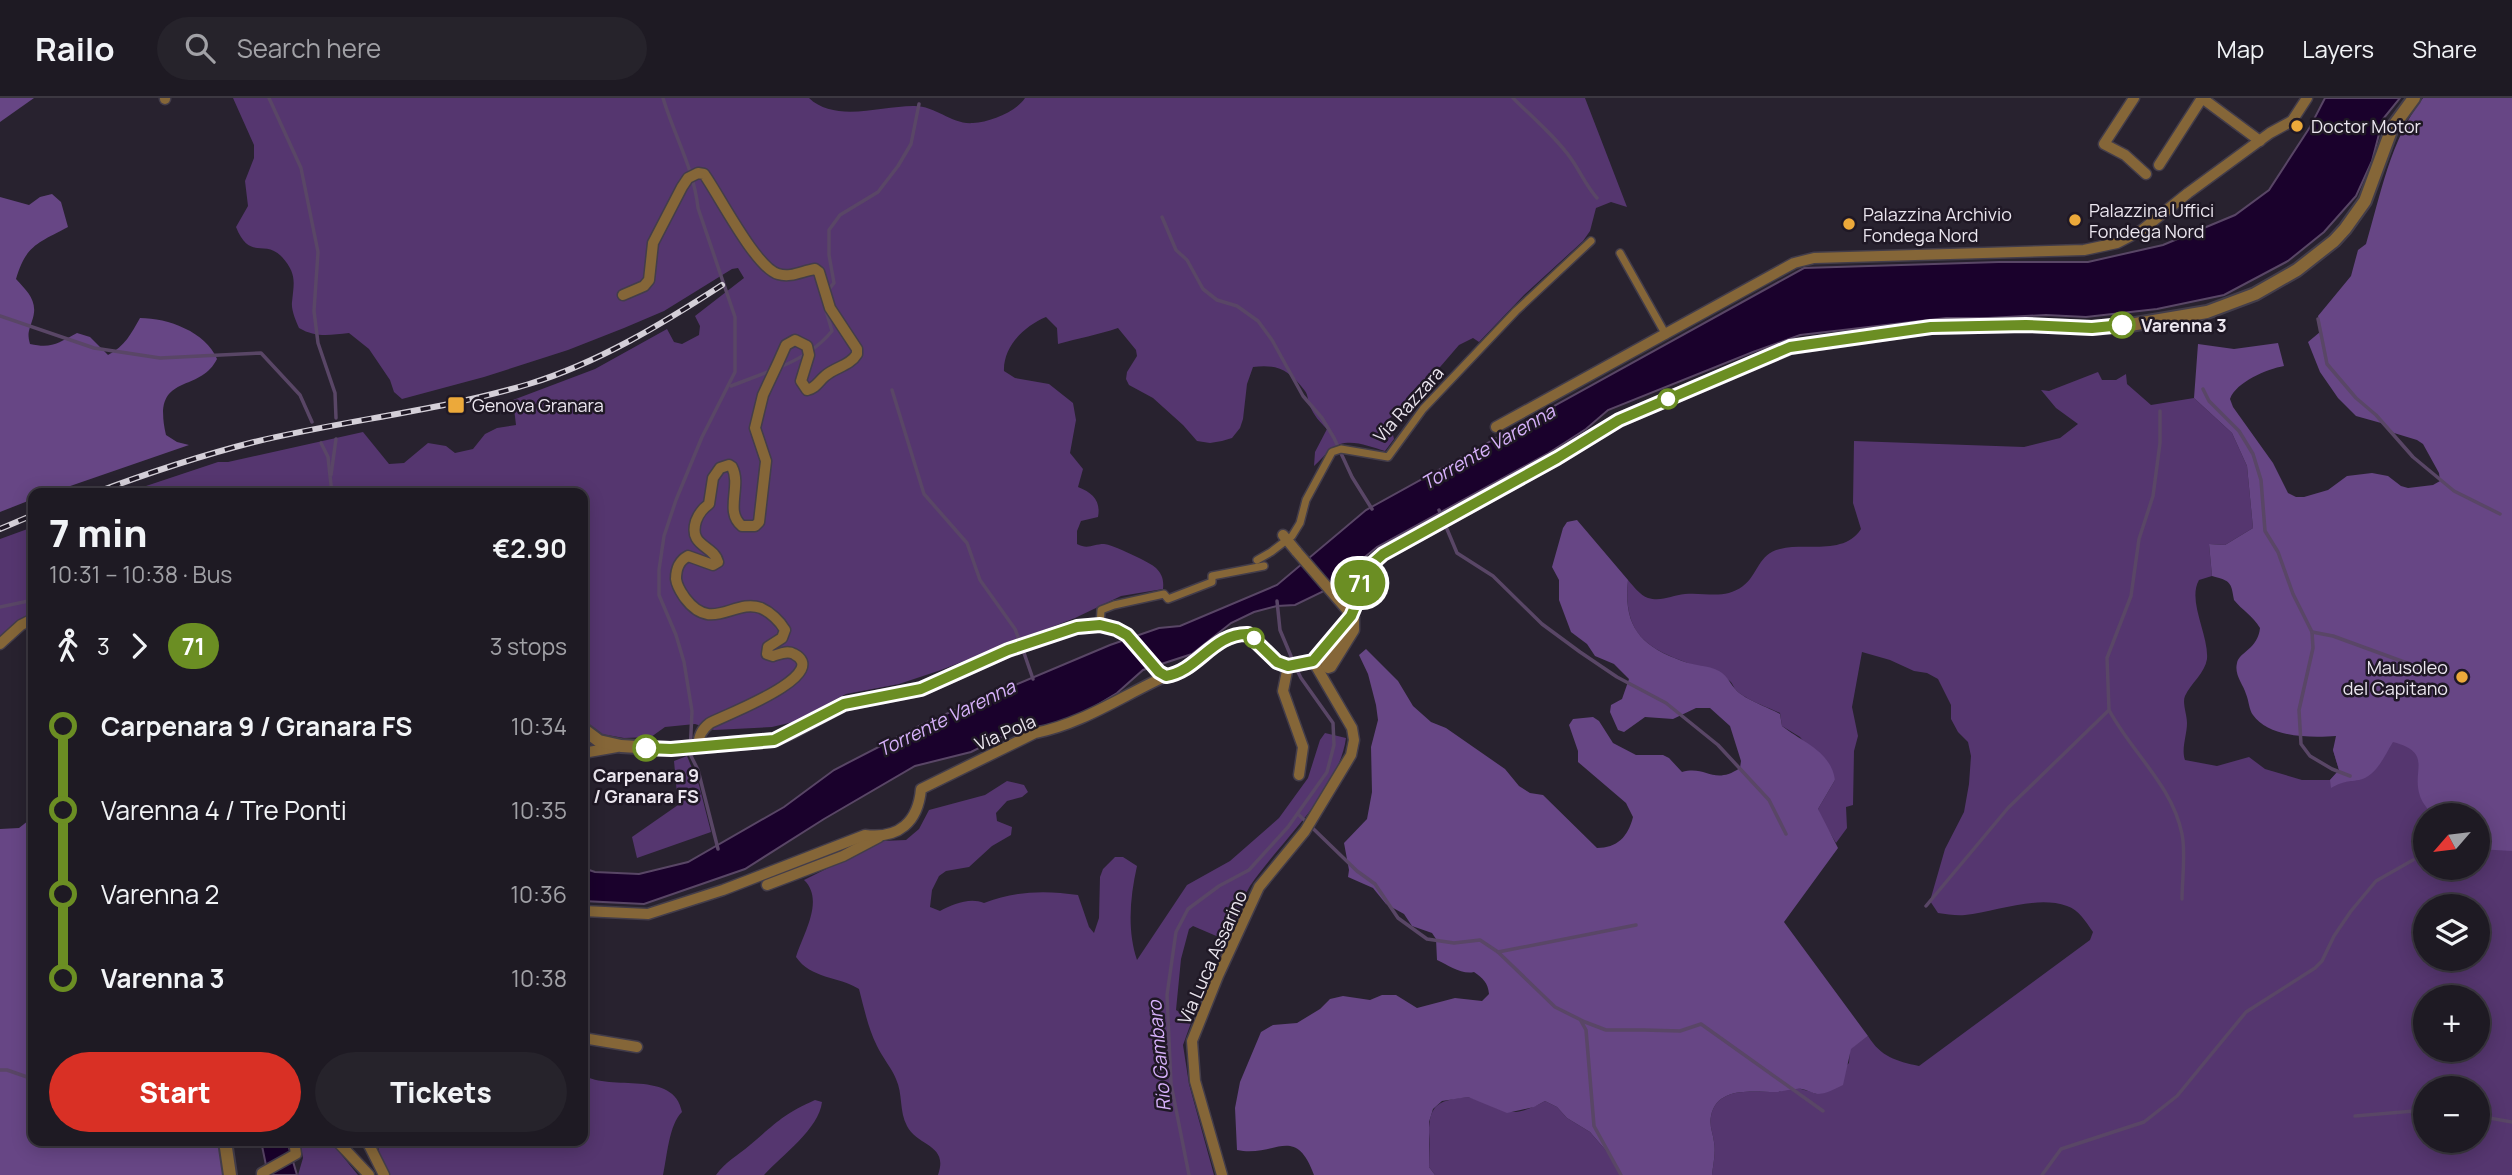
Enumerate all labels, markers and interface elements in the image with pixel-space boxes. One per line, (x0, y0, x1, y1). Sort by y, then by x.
search box (157, 17, 647, 80)
text: Railo (35, 26, 115, 71)
icon: search (181, 29, 219, 67)
text: Search here (237, 30, 381, 66)
text: Map (2217, 32, 2264, 65)
text: Layers (2302, 32, 2374, 65)
text: Share (2412, 32, 2477, 65)
place label: Doctor Motor (2311, 114, 2422, 138)
marker: Doctor Motor (2289, 118, 2305, 134)
place label: Palazzina Uffici Fondega Nord (2089, 198, 2214, 243)
place label: Palazzina Archivio Fondega Nord (1863, 202, 2012, 247)
marker: Palazzina Uffici Fondega Nord (2067, 212, 2083, 228)
marker: Palazzina Archivio Fondega Nord (1841, 216, 1857, 232)
marker: Varenna 3 (2109, 312, 2135, 338)
place label: Varenna 3 (2141, 313, 2227, 337)
street label: Via Razzara (1368, 361, 1448, 447)
unlabelled marker (1658, 389, 1678, 409)
place label: Genova Granara (472, 393, 604, 417)
marker: Genova Granara (446, 395, 466, 415)
water label: Torrente Varenna (1416, 397, 1561, 496)
text: 7 min (49, 506, 148, 558)
text: €2.90 (493, 530, 567, 566)
text: 10:31 – 10:38 · Bus (49, 558, 232, 590)
line badge: 71 (1328, 560, 1392, 606)
text: 71 (1348, 566, 1372, 599)
icon: walk (49, 627, 87, 665)
icon: forward (120, 627, 158, 665)
unlabelled marker (1244, 628, 1264, 648)
text: 71 (182, 629, 205, 662)
text: 3 (97, 630, 110, 662)
text: 3 stops (490, 630, 567, 662)
place label: Mausoleo del Capitano (2343, 655, 2448, 700)
marker: Mausoleo del Capitano (2454, 669, 2470, 685)
water label: Torrente Varenna (873, 673, 1021, 763)
text: Carpenara 9 / Granara FS (101, 708, 412, 744)
street label: Via Pola (971, 708, 1039, 756)
text: 10:34 (511, 710, 567, 742)
marker: Carpenara 9 / Granara FS (633, 735, 659, 761)
place label: Carpenara 9 / Granara FS (593, 763, 699, 808)
text: Varenna 4 / Tre Ponti (101, 792, 347, 828)
text: 10:35 (511, 794, 567, 826)
north arrow (2413, 803, 2490, 880)
map controls (2413, 803, 2490, 1153)
text: Varenna 2 (101, 876, 219, 912)
text: 10:36 (510, 878, 567, 910)
street label: Via Luca Assarino (1172, 886, 1252, 1028)
button: layers (2413, 894, 2490, 971)
text: Varenna 3 (101, 960, 225, 996)
text: 10:38 (511, 962, 567, 994)
button: + (2413, 985, 2490, 1062)
water label: Rio Gambaro (1141, 998, 1177, 1113)
button: Start (49, 1052, 301, 1132)
button: Tickets (315, 1052, 567, 1132)
button: − (2413, 1076, 2490, 1153)

